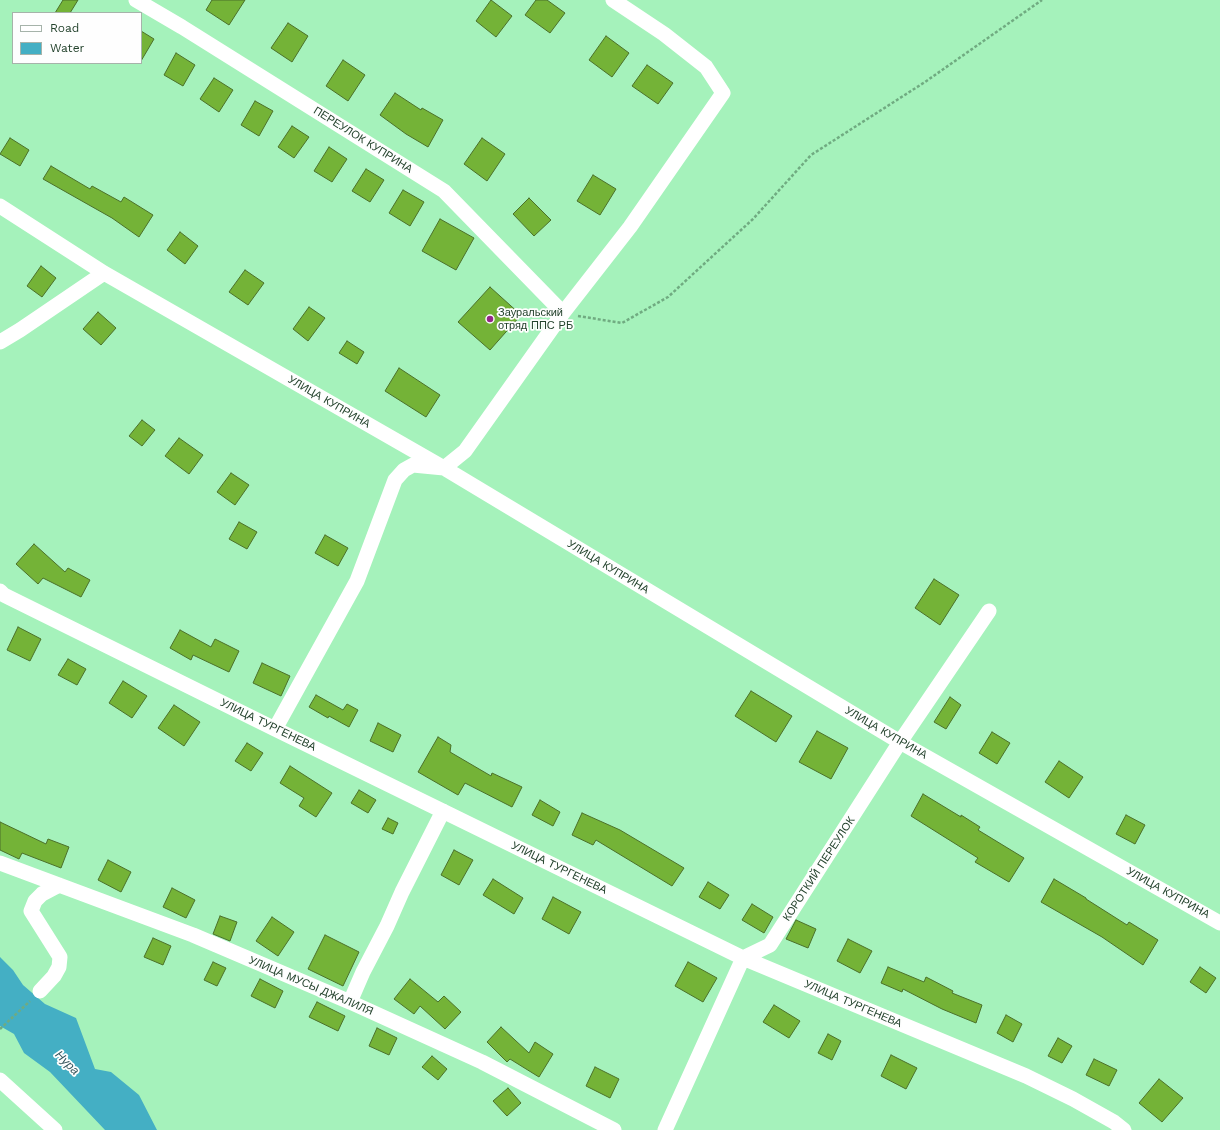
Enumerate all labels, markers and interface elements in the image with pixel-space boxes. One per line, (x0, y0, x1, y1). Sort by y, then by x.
legend (12, 12, 142, 64)
text: Road (50, 21, 79, 35)
text: Water (50, 41, 84, 55)
street label: ПЕРЕУЛОК КУПРИНА (311, 104, 415, 176)
place label: Зауральский отряд ППС РБ (498, 306, 573, 332)
marker: Зауральский отряд ППС РБ (485, 314, 495, 324)
street label: УЛИЦА КУПРИНА (285, 373, 373, 431)
street label: УЛИЦА КУПРИНА (565, 537, 651, 597)
street label: УЛИЦА ТУРГЕНЕВА (218, 696, 318, 754)
street label: УЛИЦА КУПРИНА (842, 704, 930, 762)
street label: КОРОТКИЙ ПЕРЕУЛОК (780, 814, 858, 924)
street label: УЛИЦА ТУРГЕНЕВА (509, 839, 609, 897)
street label: УЛИЦА КУПРИНА (1124, 865, 1212, 921)
street label: УЛИЦА МУСЫ ДЖАЛИЛЯ (247, 954, 375, 1018)
street label: УЛИЦА ТУРГЕНЕВА (802, 977, 904, 1031)
water label: Нура (52, 1048, 82, 1078)

